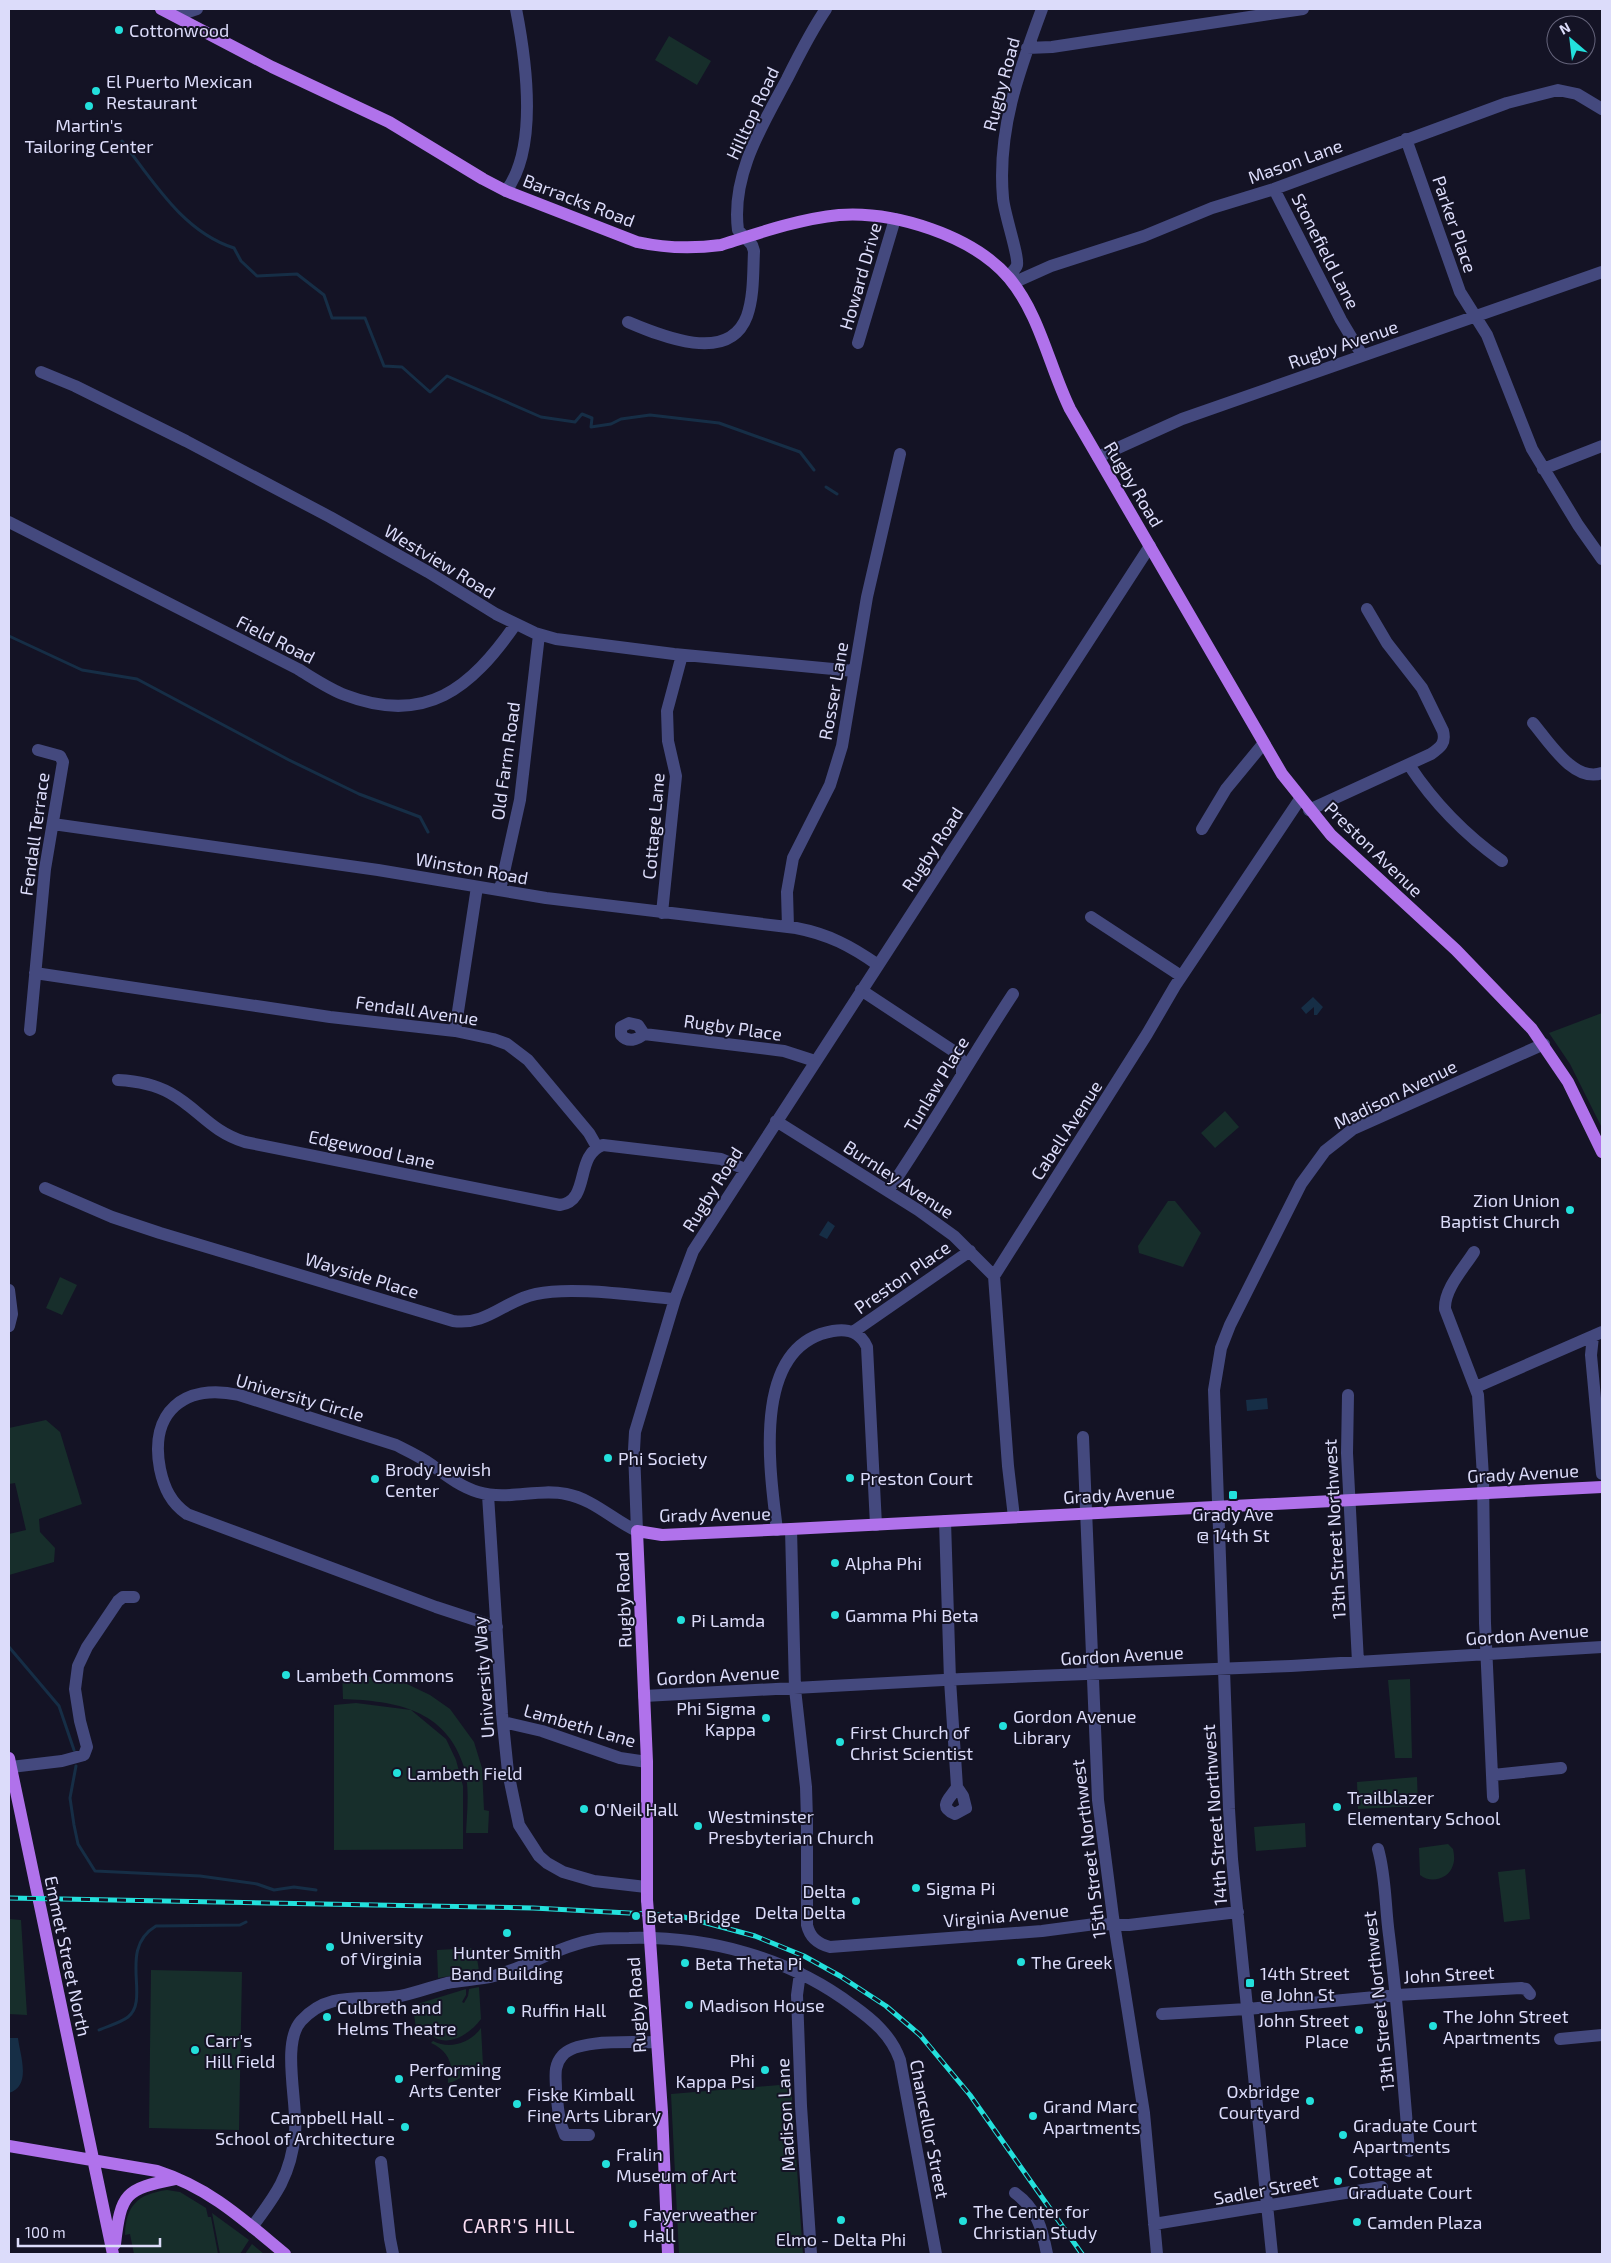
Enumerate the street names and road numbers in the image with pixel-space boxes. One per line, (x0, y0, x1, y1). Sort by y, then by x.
street label: Rugby Road (978, 35, 1024, 133)
street label: Hilltop Road (721, 63, 783, 163)
street label: Mason Lane (1245, 134, 1345, 188)
street label: Barracks Road (520, 169, 638, 231)
street label: Parker Place (1428, 173, 1482, 275)
street label: Stonefield Lane (1287, 190, 1365, 312)
street label: Howard Drive (834, 220, 886, 332)
street label: Rugby Avenue (1285, 315, 1401, 373)
street label: Rugby Road (1100, 437, 1168, 531)
street label: Westview Road (380, 519, 500, 603)
street label: Field Road (233, 610, 319, 668)
street label: Rosser Lane (814, 640, 852, 742)
street label: Old Farm Road (486, 700, 524, 822)
street label: Fendall Terrace (14, 771, 54, 897)
street label: Cottage Lane (637, 772, 669, 880)
street label: Preston Avenue (1320, 797, 1428, 901)
street label: Rugby Road (897, 803, 967, 895)
street label: Winston Road (414, 847, 530, 889)
street label: Fendall Avenue (354, 990, 480, 1030)
street label: Rugby Place (682, 1009, 784, 1045)
street label: Tunlaw Place (899, 1032, 973, 1136)
street label: Madison Avenue (1330, 1055, 1460, 1133)
street label: Cabell Avenue (1026, 1076, 1106, 1184)
street label: Edgewood Lane (307, 1125, 437, 1173)
street label: Burnley Avenue (840, 1135, 958, 1223)
street label: Rugby Road (677, 1142, 747, 1236)
street label: Preston Place (850, 1236, 954, 1318)
street label: Wayside Place (302, 1247, 422, 1303)
street label: University Circle (233, 1368, 367, 1426)
street label: 13th Street Northwest (1318, 1438, 1350, 1620)
street label: Grady Avenue (1467, 1459, 1579, 1487)
street label: Grady Avenue (1063, 1480, 1175, 1508)
street label: Grady Avenue (659, 1502, 771, 1526)
street label: Rugby Road (610, 1552, 636, 1648)
street label: University Way (468, 1614, 498, 1739)
street label: Gordon Avenue (1465, 1619, 1589, 1649)
street label: Gordon Avenue (1060, 1641, 1184, 1669)
street label: Gordon Avenue (656, 1661, 780, 1689)
street label: Lambeth Lane (521, 1699, 639, 1751)
street label: 14th Street Northwest (1197, 1724, 1231, 1906)
street label: 15th Street Northwest (1066, 1758, 1110, 1940)
street label: Emmet Street North (40, 1874, 96, 2038)
street label: Virginia Avenue (942, 1899, 1070, 1931)
street label: 13th Street Northwest (1358, 1910, 1398, 2092)
street label: Rugby Road (622, 1956, 650, 2054)
street label: John Street (1403, 1961, 1495, 1987)
street label: Madison Lane (771, 2058, 799, 2172)
street label: Chancellor Street (906, 2058, 954, 2201)
street label: Sadler Street (1212, 2169, 1320, 2209)

